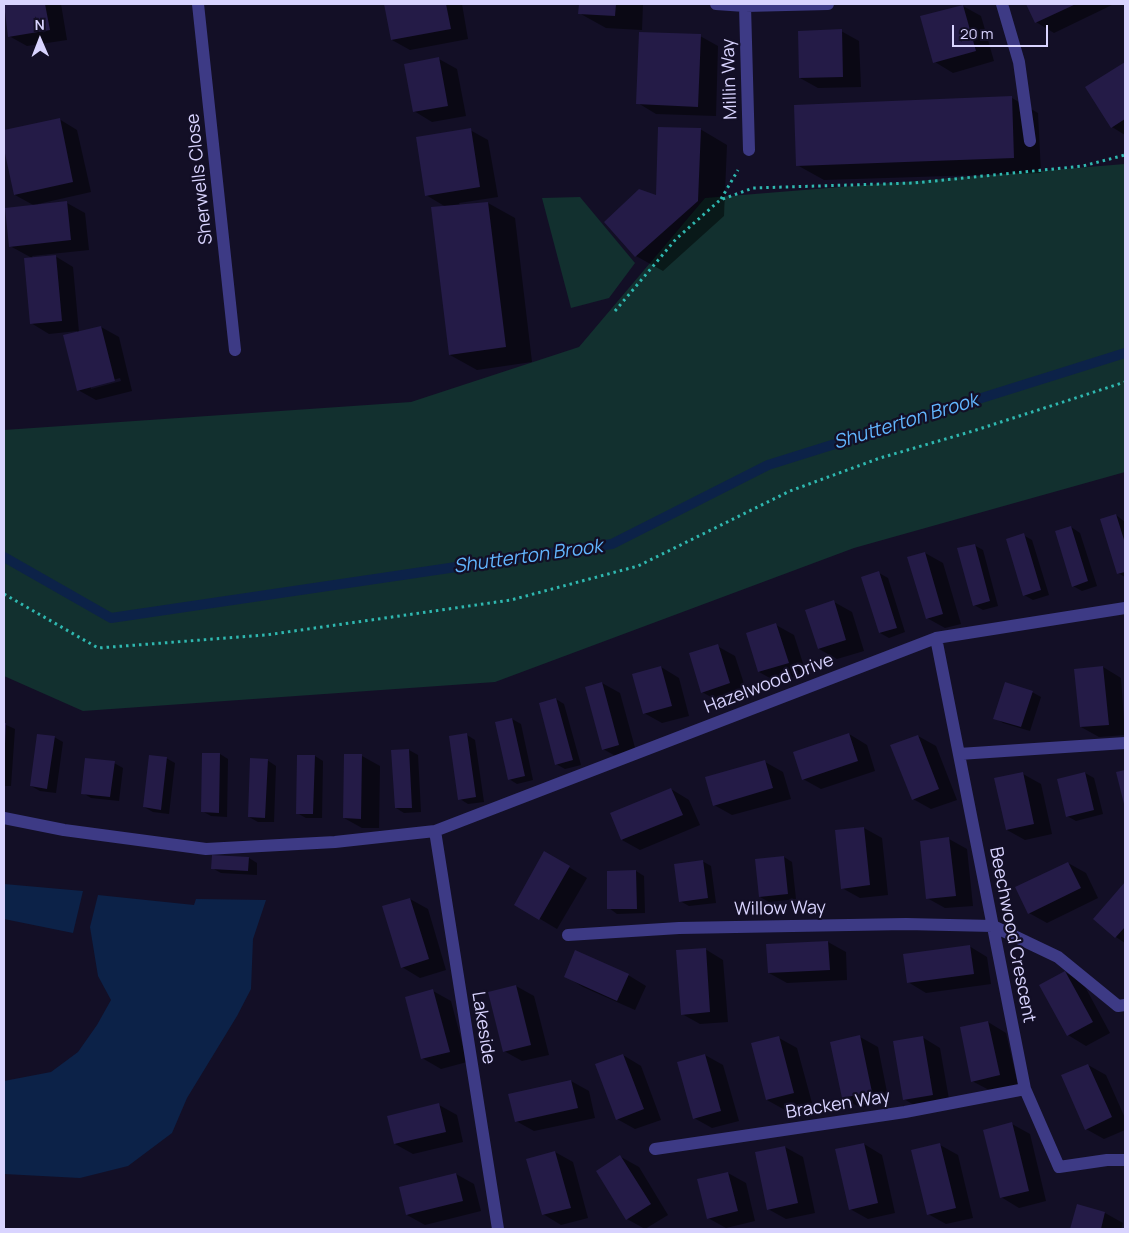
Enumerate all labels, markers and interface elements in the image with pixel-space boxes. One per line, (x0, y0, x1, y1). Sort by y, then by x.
north arrow (15, 15, 65, 65)
text: N (35, 15, 45, 34)
scale bar (954, 15, 1050, 47)
text: 20 m (960, 23, 993, 44)
street label: Millin Way (718, 38, 742, 120)
street label: Sherwells Close (182, 112, 218, 246)
water label: Shutterton Brook (831, 389, 981, 455)
water label: Shutterton Brook (452, 535, 604, 579)
street label: Hazelwood Drive (701, 649, 837, 719)
street label: Beechwood Crescent (984, 845, 1040, 1025)
street label: Willow Way (734, 897, 826, 921)
street label: Lakeside (467, 990, 499, 1066)
street label: Bracken Way (784, 1086, 892, 1124)

